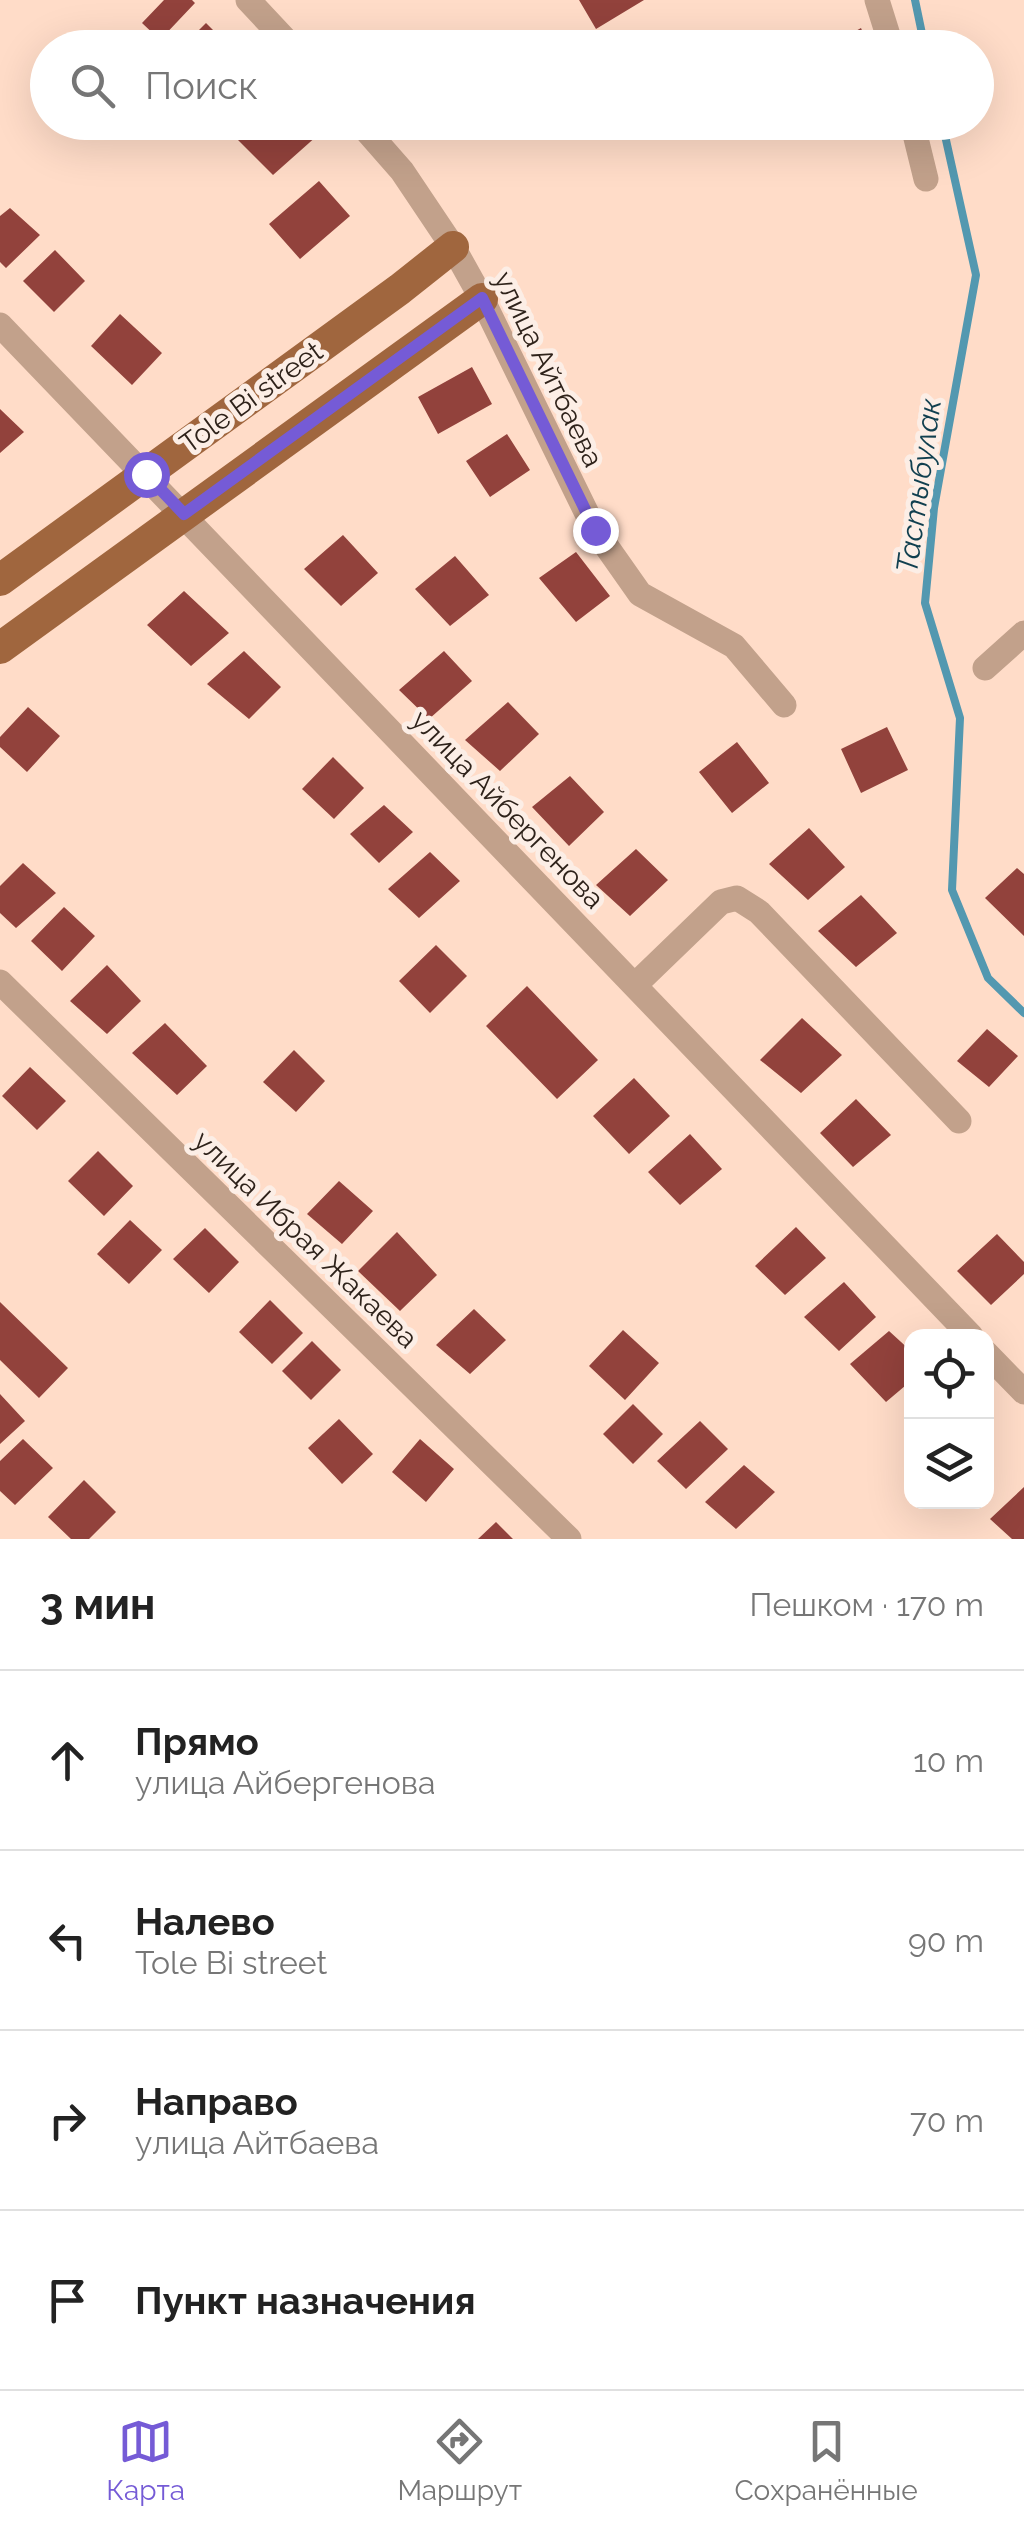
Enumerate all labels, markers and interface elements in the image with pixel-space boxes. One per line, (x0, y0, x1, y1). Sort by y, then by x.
search box (30, 30, 994, 140)
icon: search (65, 58, 120, 113)
text: Поиск (145, 63, 258, 108)
street label: улица Айтбаева (487, 266, 610, 472)
street label: Tole Bi street (174, 334, 329, 460)
water label: Тастыбулак (889, 397, 948, 575)
route start (124, 452, 170, 498)
route end (573, 508, 619, 554)
street label: улица Айбергенова (404, 703, 611, 915)
street label: улица Ибрая Жакаева (187, 1124, 424, 1355)
map controls (904, 1329, 994, 1509)
button: locate (904, 1329, 994, 1419)
button: layers (904, 1419, 994, 1509)
text: 3 мин (40, 1580, 155, 1629)
text: Пешком · 170 m (750, 1586, 984, 1623)
text: Прямо (135, 1719, 259, 1764)
icon: ahead (40, 1733, 95, 1788)
text: 10 m (913, 1742, 984, 1779)
text: улица Айбергенова (135, 1764, 435, 1801)
text: Налево (135, 1899, 275, 1944)
icon: left (40, 1913, 95, 1968)
text: 90 m (908, 1922, 984, 1959)
text: Tole Bi street (135, 1944, 327, 1981)
text: Направо (135, 2079, 298, 2124)
icon: right (40, 2093, 95, 2148)
text: 70 m (910, 2102, 984, 2139)
text: улица Айтбаева (135, 2124, 379, 2161)
icon: arrive (40, 2273, 95, 2328)
text: Пункт назначения (135, 2278, 476, 2323)
tab: Карта (106, 2414, 185, 2507)
tab: Маршрут (397, 2414, 522, 2507)
tab: Сохранённые (734, 2414, 918, 2507)

